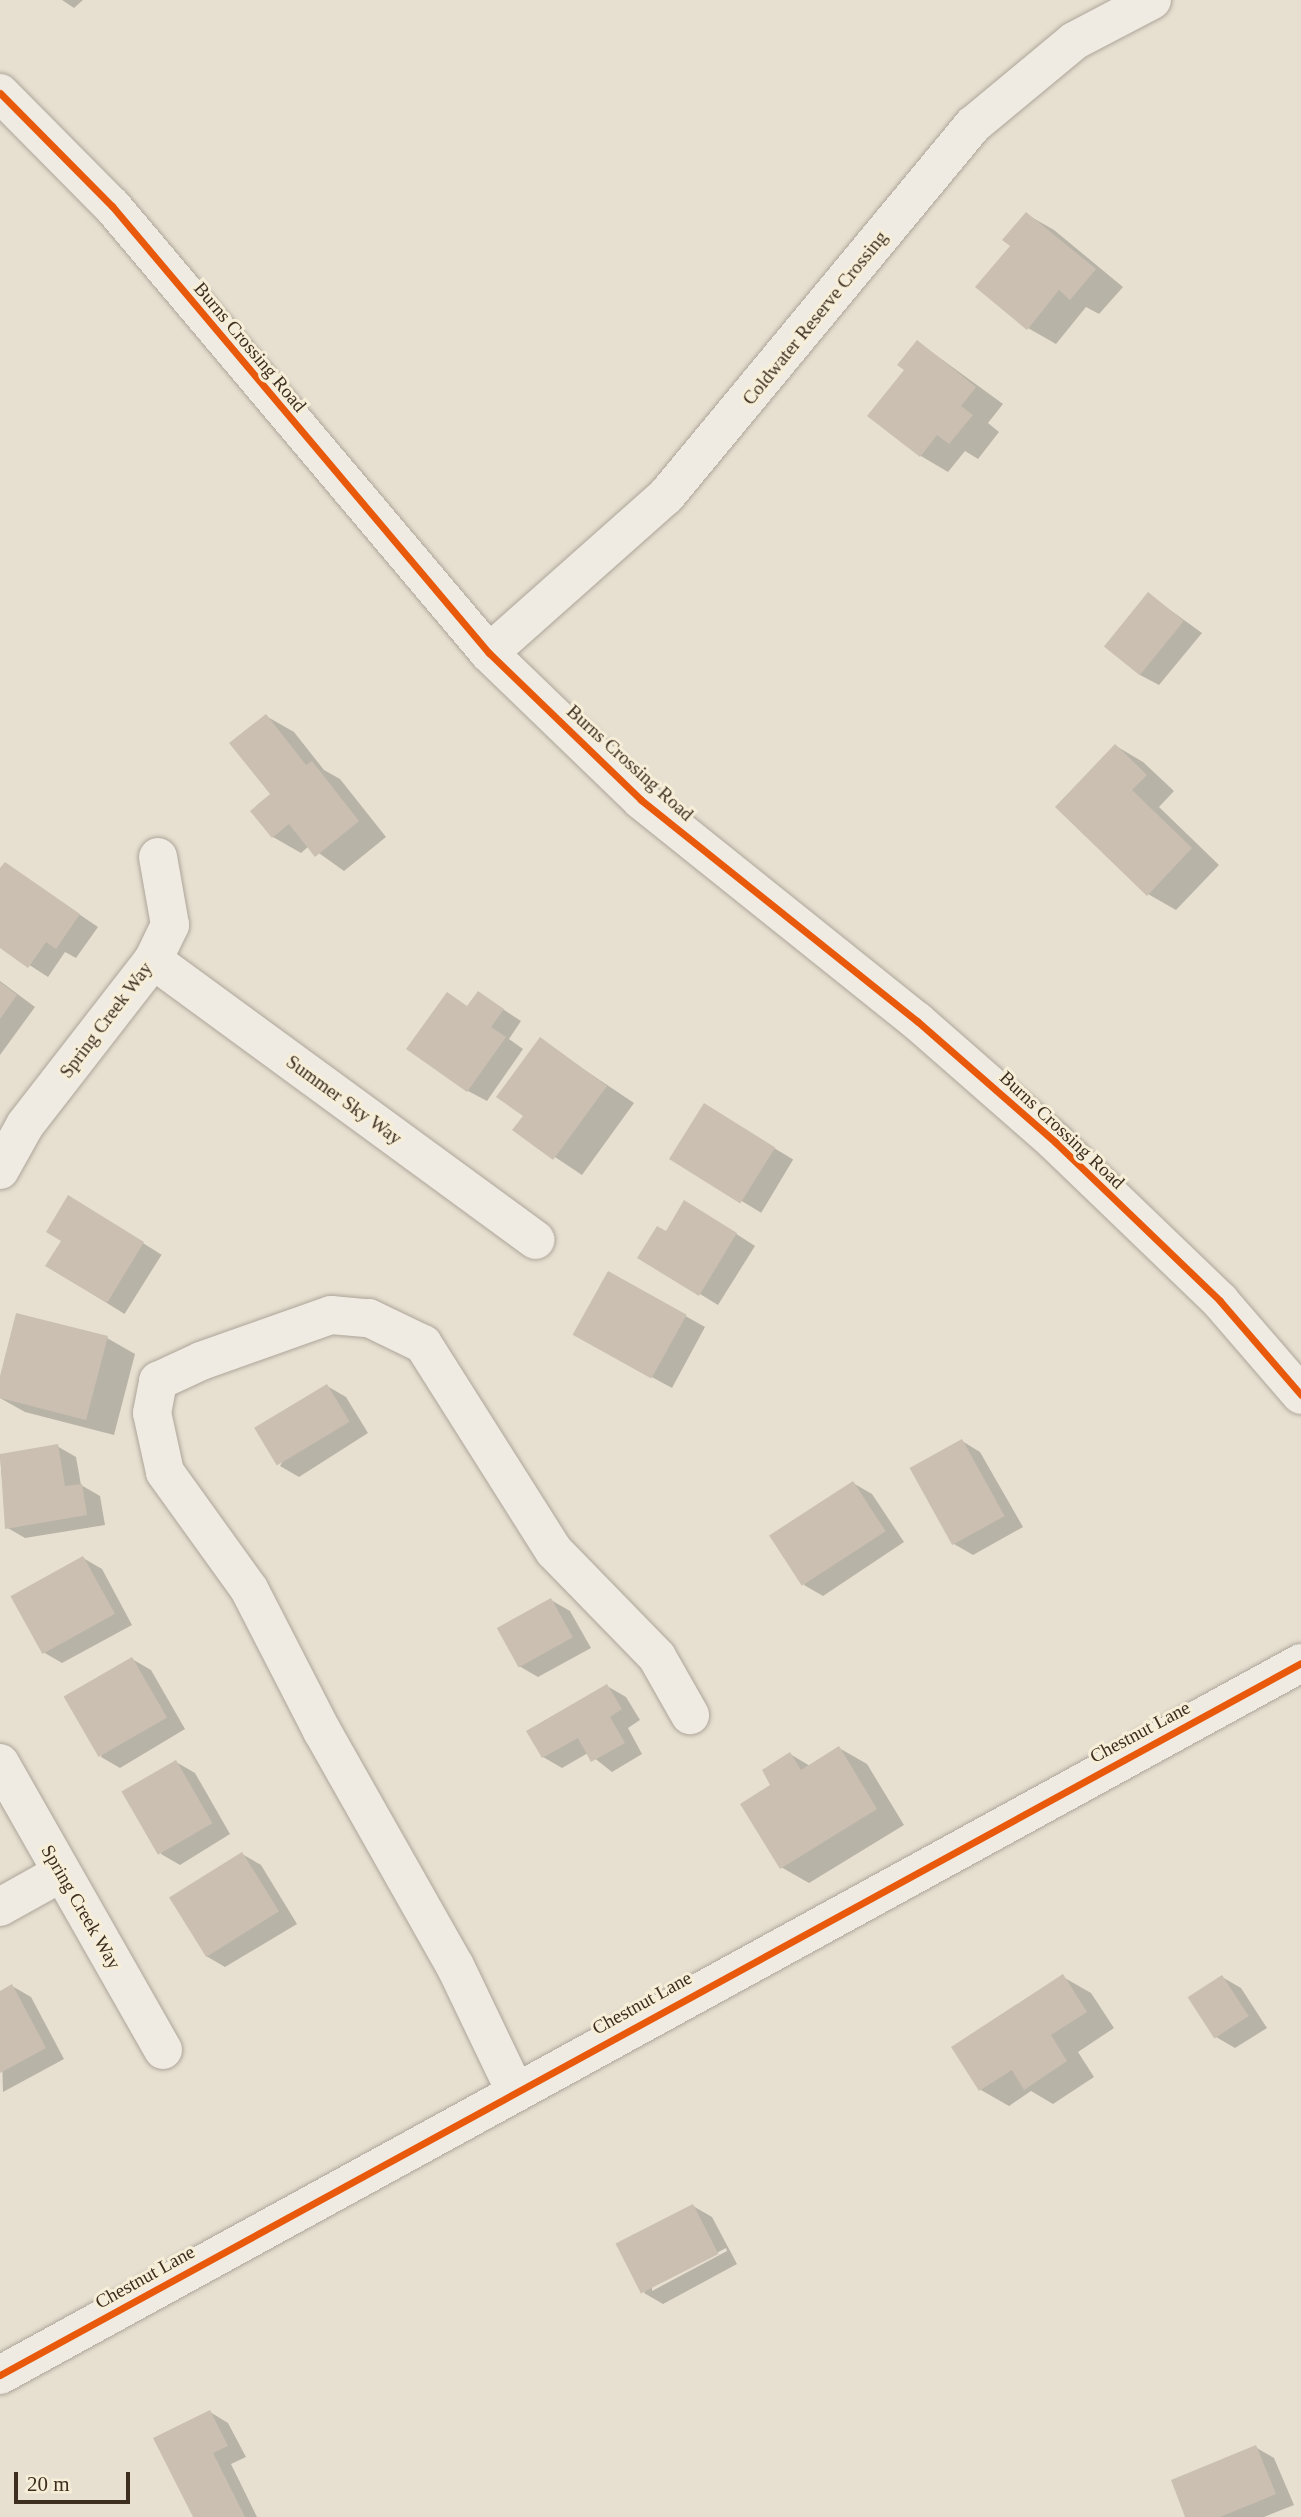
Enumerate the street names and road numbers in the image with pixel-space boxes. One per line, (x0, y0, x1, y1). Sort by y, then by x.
street label: Coldwater Reserve Crossing (738, 226, 892, 410)
street label: Burns Crossing Road (189, 277, 311, 417)
street label: Burns Crossing Road (562, 700, 698, 826)
street label: Spring Creek Way (55, 957, 157, 1083)
street label: Summer Sky Way (282, 1050, 406, 1150)
street label: Burns Crossing Road (995, 1066, 1129, 1194)
street label: Chestnut Lane (1086, 1696, 1194, 1768)
street label: Spring Creek Way (36, 1841, 126, 1973)
street label: Chestnut Lane (588, 1966, 696, 2040)
street label: Chestnut Lane (91, 2240, 199, 2314)

